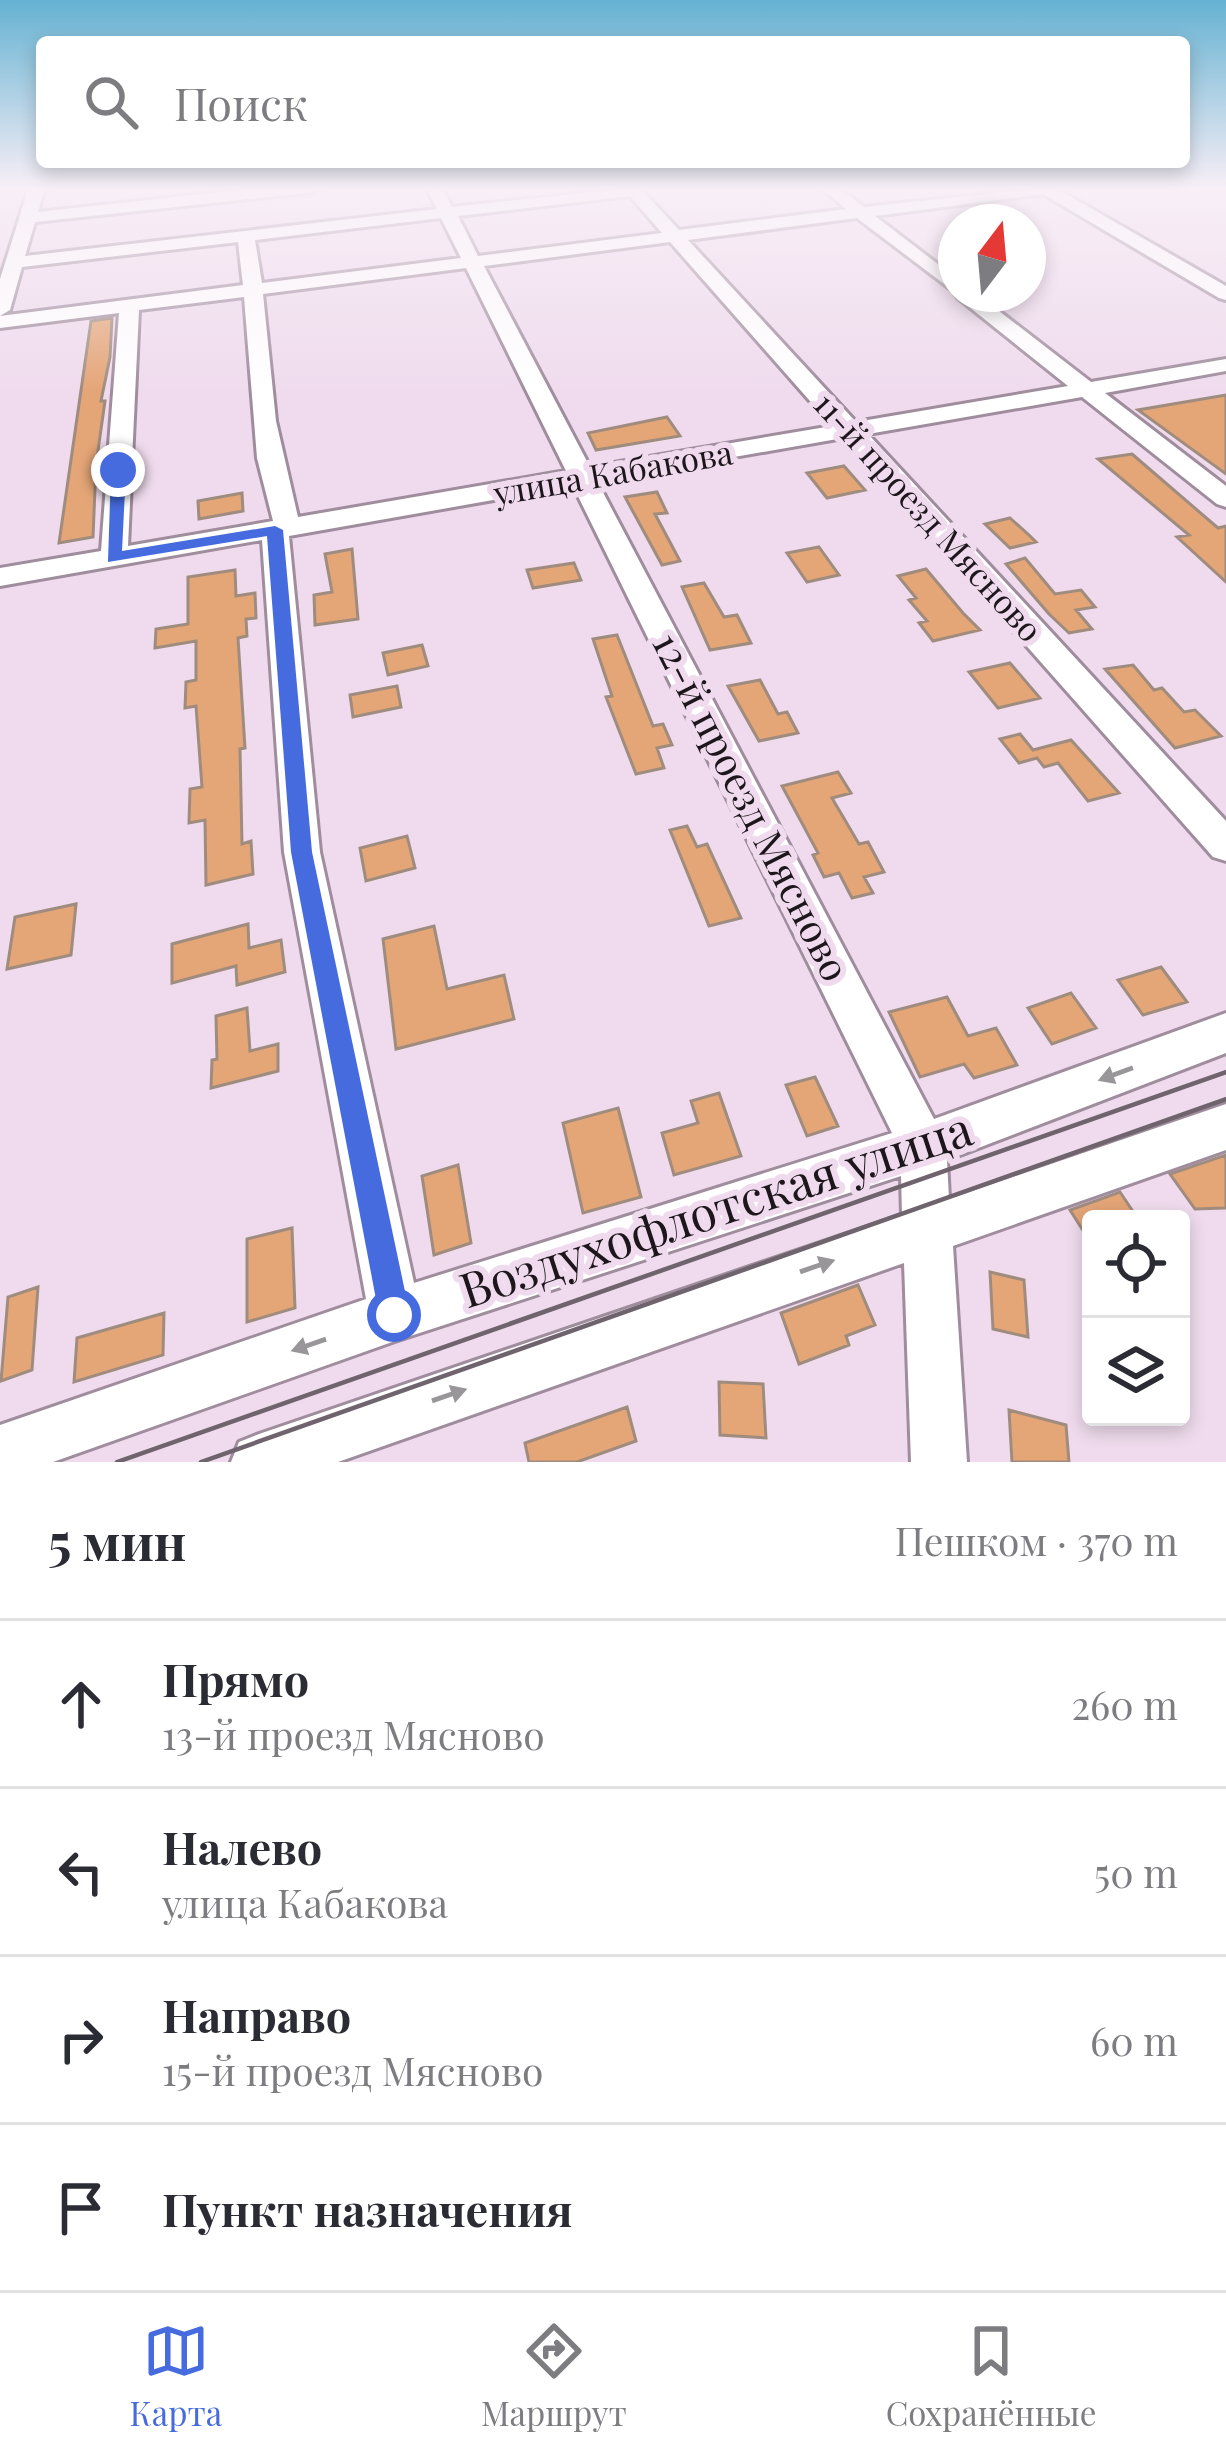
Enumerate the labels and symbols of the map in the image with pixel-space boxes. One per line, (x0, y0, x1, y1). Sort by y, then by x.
north arrow (938, 204, 1046, 312)
street label: 11-й проезд Мясново (806, 382, 1053, 650)
street label: улица Кабакова (489, 428, 736, 514)
route end (91, 443, 145, 497)
street label: 12-й проезд Мясново (642, 623, 863, 989)
one-way arrow (1098, 1066, 1134, 1084)
street label: Воздухофлотская улица (451, 1094, 979, 1320)
one-way arrow (799, 1256, 836, 1275)
route start (367, 1288, 421, 1342)
one-way arrow (291, 1337, 327, 1355)
one-way arrow (431, 1385, 467, 1403)

